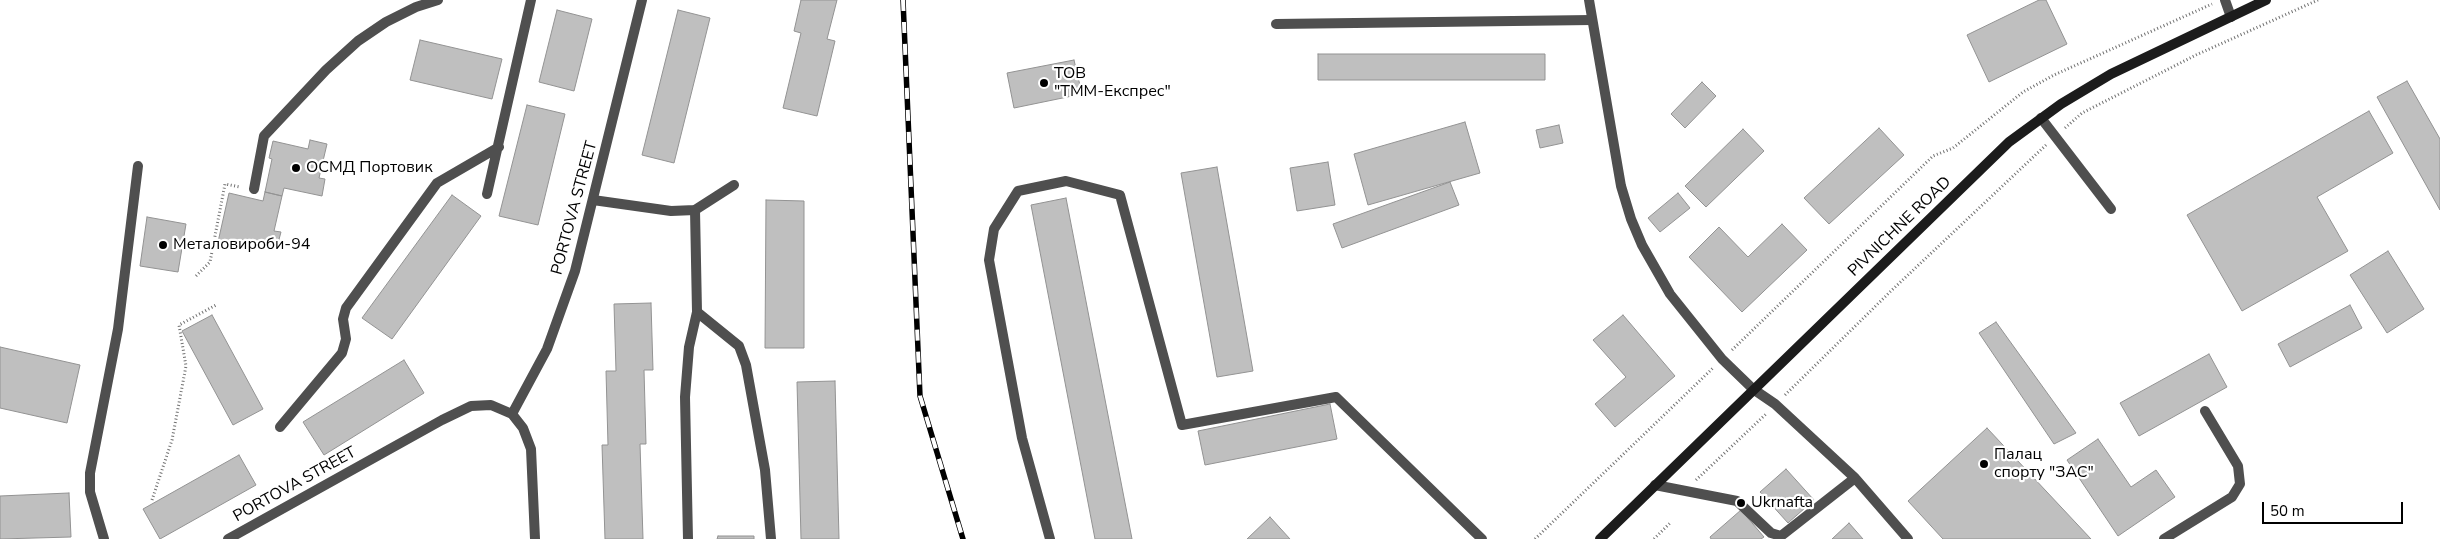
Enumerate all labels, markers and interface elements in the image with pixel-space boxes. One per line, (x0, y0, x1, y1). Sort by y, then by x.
place label: ТОВ "ТММ-Експрес" (1054, 64, 1171, 102)
marker: ТОВ "ТММ-Експрес" (1038, 77, 1050, 89)
street label: PORTOVA STREET (548, 139, 602, 277)
place label: ОСМД Портовик (306, 158, 433, 178)
marker: ОСМД Портовик (290, 162, 302, 174)
street label: PIVNICHNE ROAD (1845, 173, 1955, 281)
place label: Металовироби-94 (173, 235, 310, 255)
marker: Металовироби-94 (157, 239, 169, 251)
street label: PORTOVA STREET (230, 443, 360, 527)
place label: Палац спорту "ЗАС" (1994, 445, 2094, 483)
marker: Палац спорту "ЗАС" (1978, 458, 1990, 470)
scale bar (2265, 492, 2406, 524)
place label: Ukrnafta (1751, 493, 1813, 513)
marker: Ukrnafta (1735, 497, 1747, 509)
text: 50 m (2270, 501, 2305, 521)

